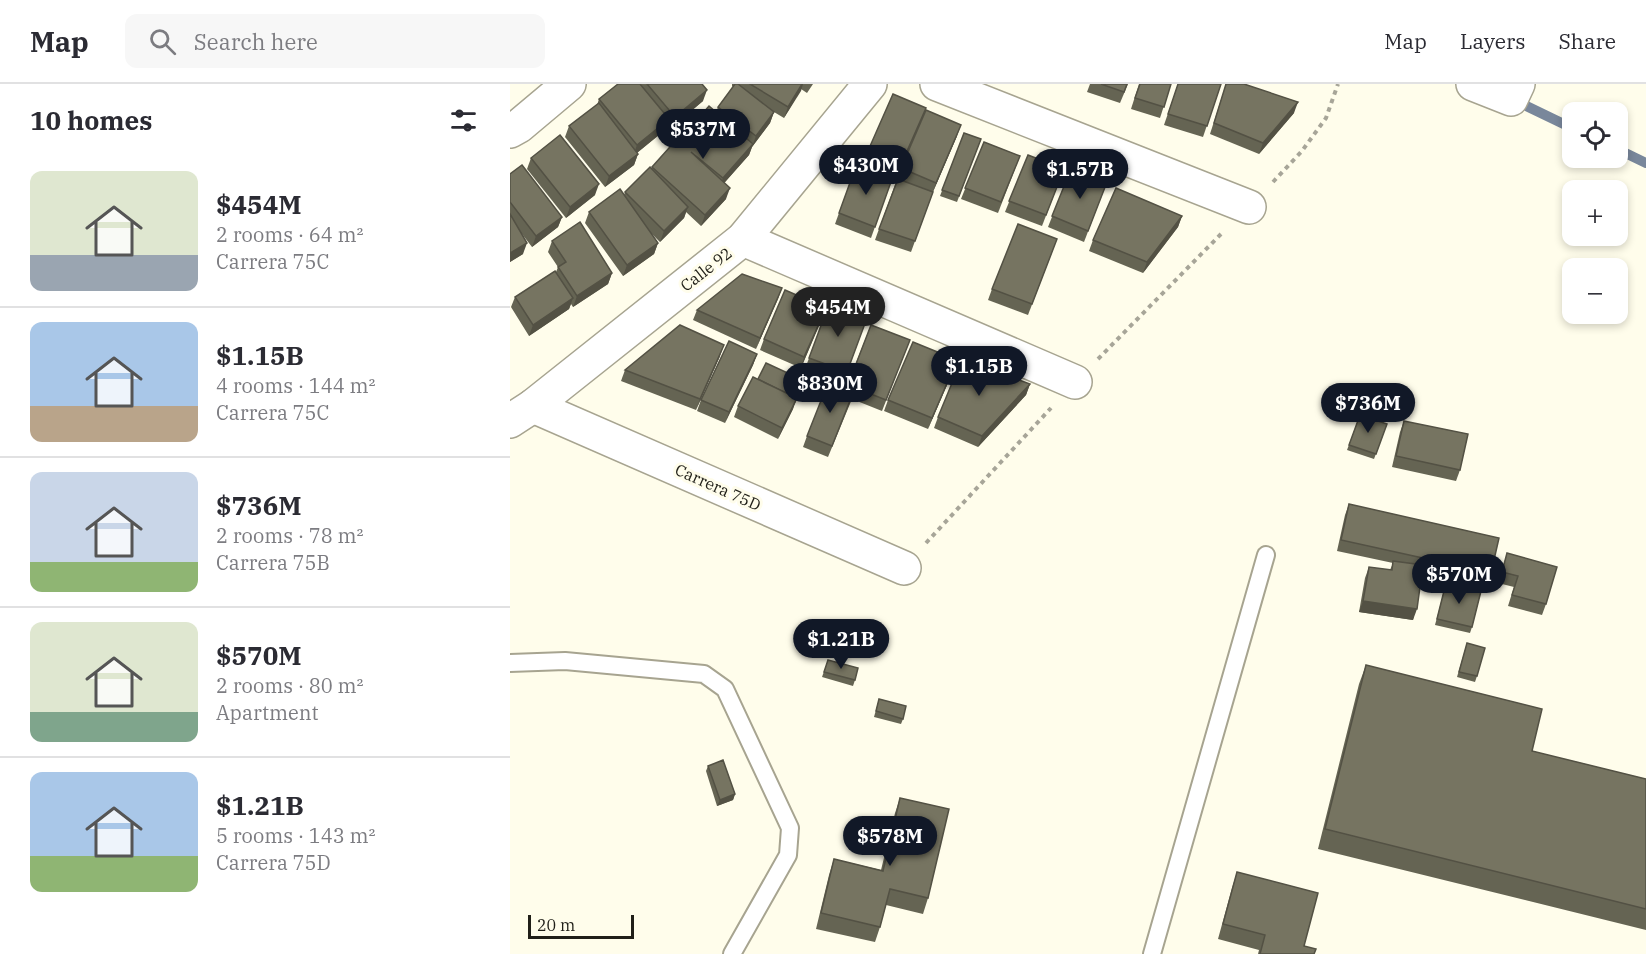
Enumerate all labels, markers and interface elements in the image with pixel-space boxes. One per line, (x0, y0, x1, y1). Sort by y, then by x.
search box (125, 14, 545, 68)
text: Map (30, 23, 89, 60)
icon: search (146, 25, 179, 58)
text: Search here (194, 27, 318, 56)
text: Map (1384, 27, 1427, 55)
text: Layers (1460, 27, 1526, 55)
text: Share (1559, 27, 1616, 55)
map controls (1562, 102, 1628, 324)
button: locate (1562, 102, 1628, 168)
text: 10 homes (30, 103, 152, 137)
icon: filters (447, 104, 480, 137)
pin: $537M (661, 109, 745, 160)
text: $537M (670, 115, 736, 142)
pin: $430M (824, 145, 908, 196)
pin: $1.57B (1031, 149, 1129, 200)
text: $430M (833, 151, 899, 178)
text: $1.57B (1046, 155, 1114, 182)
button: + (1562, 180, 1628, 246)
text: $454M (216, 187, 302, 221)
icon: home (78, 195, 150, 267)
text: 2 rooms · 64 m² (216, 221, 363, 248)
street label: Calle 92 (676, 243, 736, 295)
text: Carrera 75C (216, 248, 330, 275)
button: − (1562, 258, 1628, 324)
pin: $454M (796, 287, 880, 338)
text: $454M (805, 293, 871, 320)
text: $1.15B (216, 338, 304, 372)
icon: home (78, 346, 150, 418)
pin: $1.15B (930, 346, 1028, 397)
text: $1.15B (945, 352, 1013, 379)
pin: $830M (788, 363, 872, 414)
text: $830M (797, 369, 863, 396)
text: 4 rooms · 144 m² (216, 372, 375, 399)
pin: $736M (1326, 383, 1410, 434)
text: $736M (1335, 389, 1401, 416)
text: Carrera 75C (216, 399, 330, 426)
street label: Carrera 75D (672, 459, 764, 515)
text: $736M (216, 488, 302, 522)
icon: home (78, 496, 150, 568)
text: 2 rooms · 78 m² (216, 522, 363, 549)
text: Carrera 75B (216, 549, 330, 576)
pin: $570M (1417, 554, 1501, 605)
text: $570M (1426, 560, 1492, 587)
pin: $1.21B (792, 619, 890, 670)
text: $1.21B (807, 625, 875, 652)
text: $570M (216, 638, 302, 672)
icon: home (78, 646, 150, 718)
text: 2 rooms · 80 m² (216, 672, 363, 699)
text: Apartment (216, 699, 319, 726)
text: $1.21B (216, 788, 304, 822)
icon: home (78, 796, 150, 868)
pin: $578M (848, 816, 932, 867)
text: 5 rooms · 143 m² (216, 822, 375, 849)
text: $578M (857, 822, 923, 849)
text: Carrera 75D (216, 849, 331, 876)
scale bar (528, 912, 634, 940)
text: 20 m (537, 915, 575, 935)

